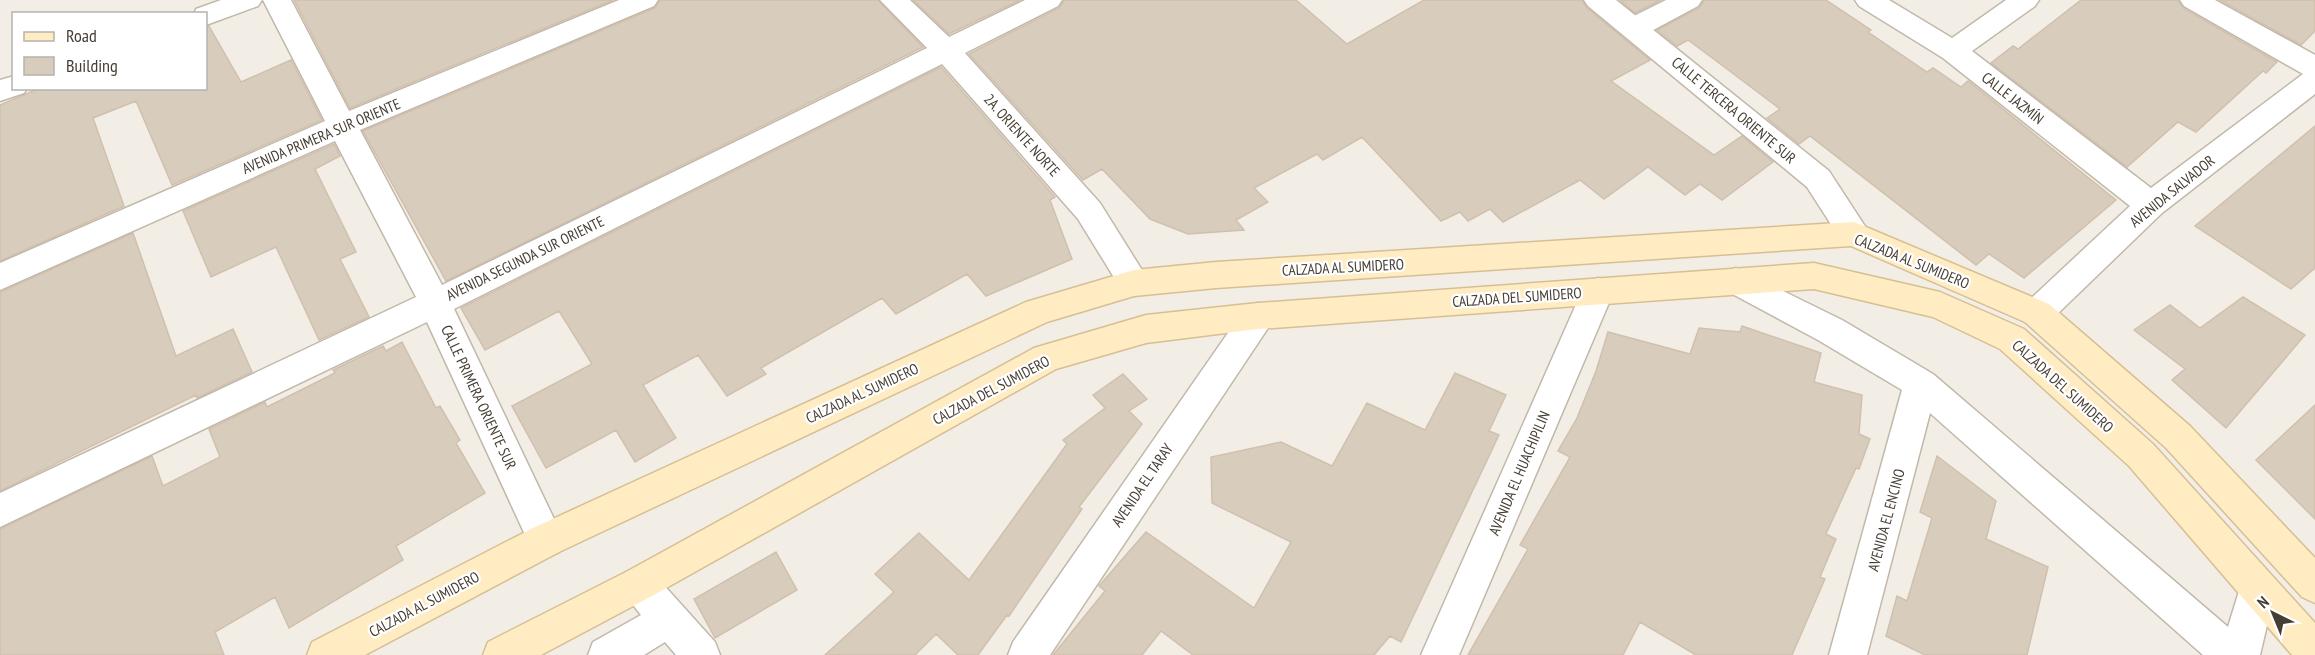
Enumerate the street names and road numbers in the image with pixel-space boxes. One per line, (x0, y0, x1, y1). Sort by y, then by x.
street label: CALLE TERCERA ORIENTE SUR (1668, 52, 1800, 168)
street label: CALLE JAZMÍN (1978, 68, 2048, 128)
street label: 2A. ORIENTE NORTE (980, 90, 1064, 180)
street label: AVENIDA PRIMERA SUR ORIENTE (239, 94, 403, 178)
street label: AVENIDA SALVADOR (2126, 151, 2218, 231)
street label: AVENIDA SEGUNDA SUR ORIENTE (443, 211, 607, 305)
street label: CALZADA AL SUMIDERO (1852, 229, 1972, 293)
street label: CALZADA AL SUMIDERO (1282, 254, 1404, 280)
street label: CALZADA DEL SUMIDERO (1452, 283, 1582, 311)
street label: CALLE PRIMERA ORIENTE SUR (437, 322, 521, 472)
street label: CALZADA DEL SUMIDERO (2008, 336, 2118, 436)
street label: CALZADA DEL SUMIDERO (929, 351, 1053, 429)
street label: CALZADA AL SUMIDERO (803, 359, 921, 427)
street label: AVENIDA EL HUACHIPILIN (1484, 408, 1554, 538)
street label: AVENIDA EL TARAY (1107, 440, 1177, 530)
street label: AVENIDA EL ENCINO (1863, 467, 1909, 573)
street label: CALZADA AL SUMIDERO (366, 567, 482, 641)

